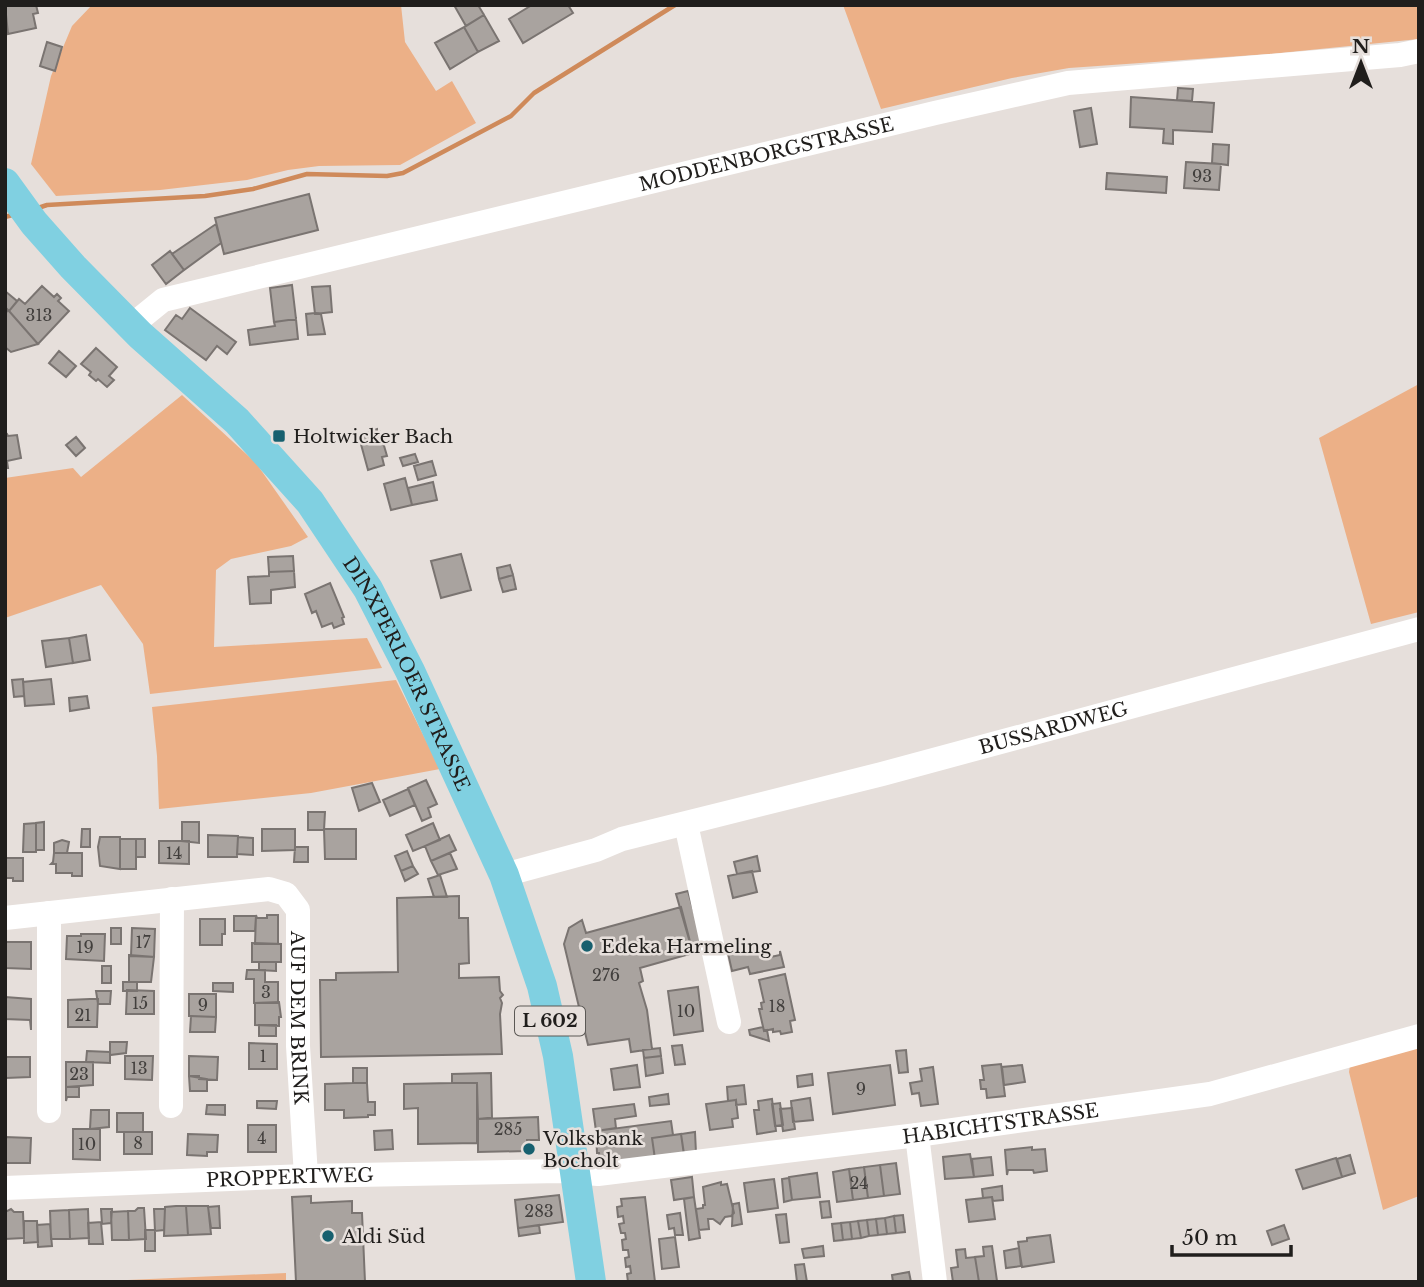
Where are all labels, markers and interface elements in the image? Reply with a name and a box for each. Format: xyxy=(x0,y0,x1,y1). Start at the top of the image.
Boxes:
north arrow xyxy=(1326,28,1396,98)
text: N xyxy=(1352,35,1370,58)
street label: MODDENBORGSTRASSE xyxy=(637,112,896,196)
house number: 93 xyxy=(1192,166,1212,186)
house number: 313 xyxy=(26,305,52,325)
place label: Holtwicker Bach xyxy=(293,425,453,448)
marker: Holtwicker Bach xyxy=(271,428,287,444)
street label: DINXPERLOER STRASSE xyxy=(338,552,475,794)
street label: BUSSARDWEG xyxy=(976,697,1131,759)
house number: 14 xyxy=(166,843,182,863)
street label: AUF DEM BRINK xyxy=(287,930,313,1106)
house number: 17 xyxy=(135,932,152,952)
place label: Edeka Harmeling xyxy=(601,935,772,958)
house number: 19 xyxy=(76,937,94,957)
marker: Edeka Harmeling xyxy=(579,938,595,954)
house number: 276 xyxy=(592,965,620,985)
house number: 3 xyxy=(261,982,271,1002)
house number: 15 xyxy=(132,993,148,1013)
house number: 9 xyxy=(198,995,208,1015)
house number: 18 xyxy=(769,996,785,1016)
house number: 10 xyxy=(677,1001,695,1021)
house number: 21 xyxy=(75,1005,92,1025)
road number: L 602 xyxy=(515,1006,585,1036)
house number: 1 xyxy=(259,1046,267,1066)
house number: 13 xyxy=(131,1058,148,1078)
house number: 23 xyxy=(69,1064,89,1084)
house number: 9 xyxy=(856,1079,866,1099)
street label: HABICHTSTRASSE xyxy=(901,1098,1100,1148)
house number: 285 xyxy=(494,1119,522,1139)
place label: Volksbank Bocholt xyxy=(542,1127,643,1172)
house number: 4 xyxy=(257,1128,267,1148)
house number: 8 xyxy=(133,1133,143,1153)
house number: 10 xyxy=(78,1134,96,1154)
marker: Volksbank Bocholt xyxy=(521,1141,537,1157)
street label: PROPPERTWEG xyxy=(205,1163,374,1191)
house number: 24 xyxy=(849,1173,869,1193)
house number: 283 xyxy=(524,1201,554,1221)
scale bar xyxy=(1172,1214,1291,1258)
place label: Aldi Süd xyxy=(341,1225,426,1248)
text: 50 m xyxy=(1182,1225,1238,1251)
marker: Aldi Süd xyxy=(320,1228,336,1244)

